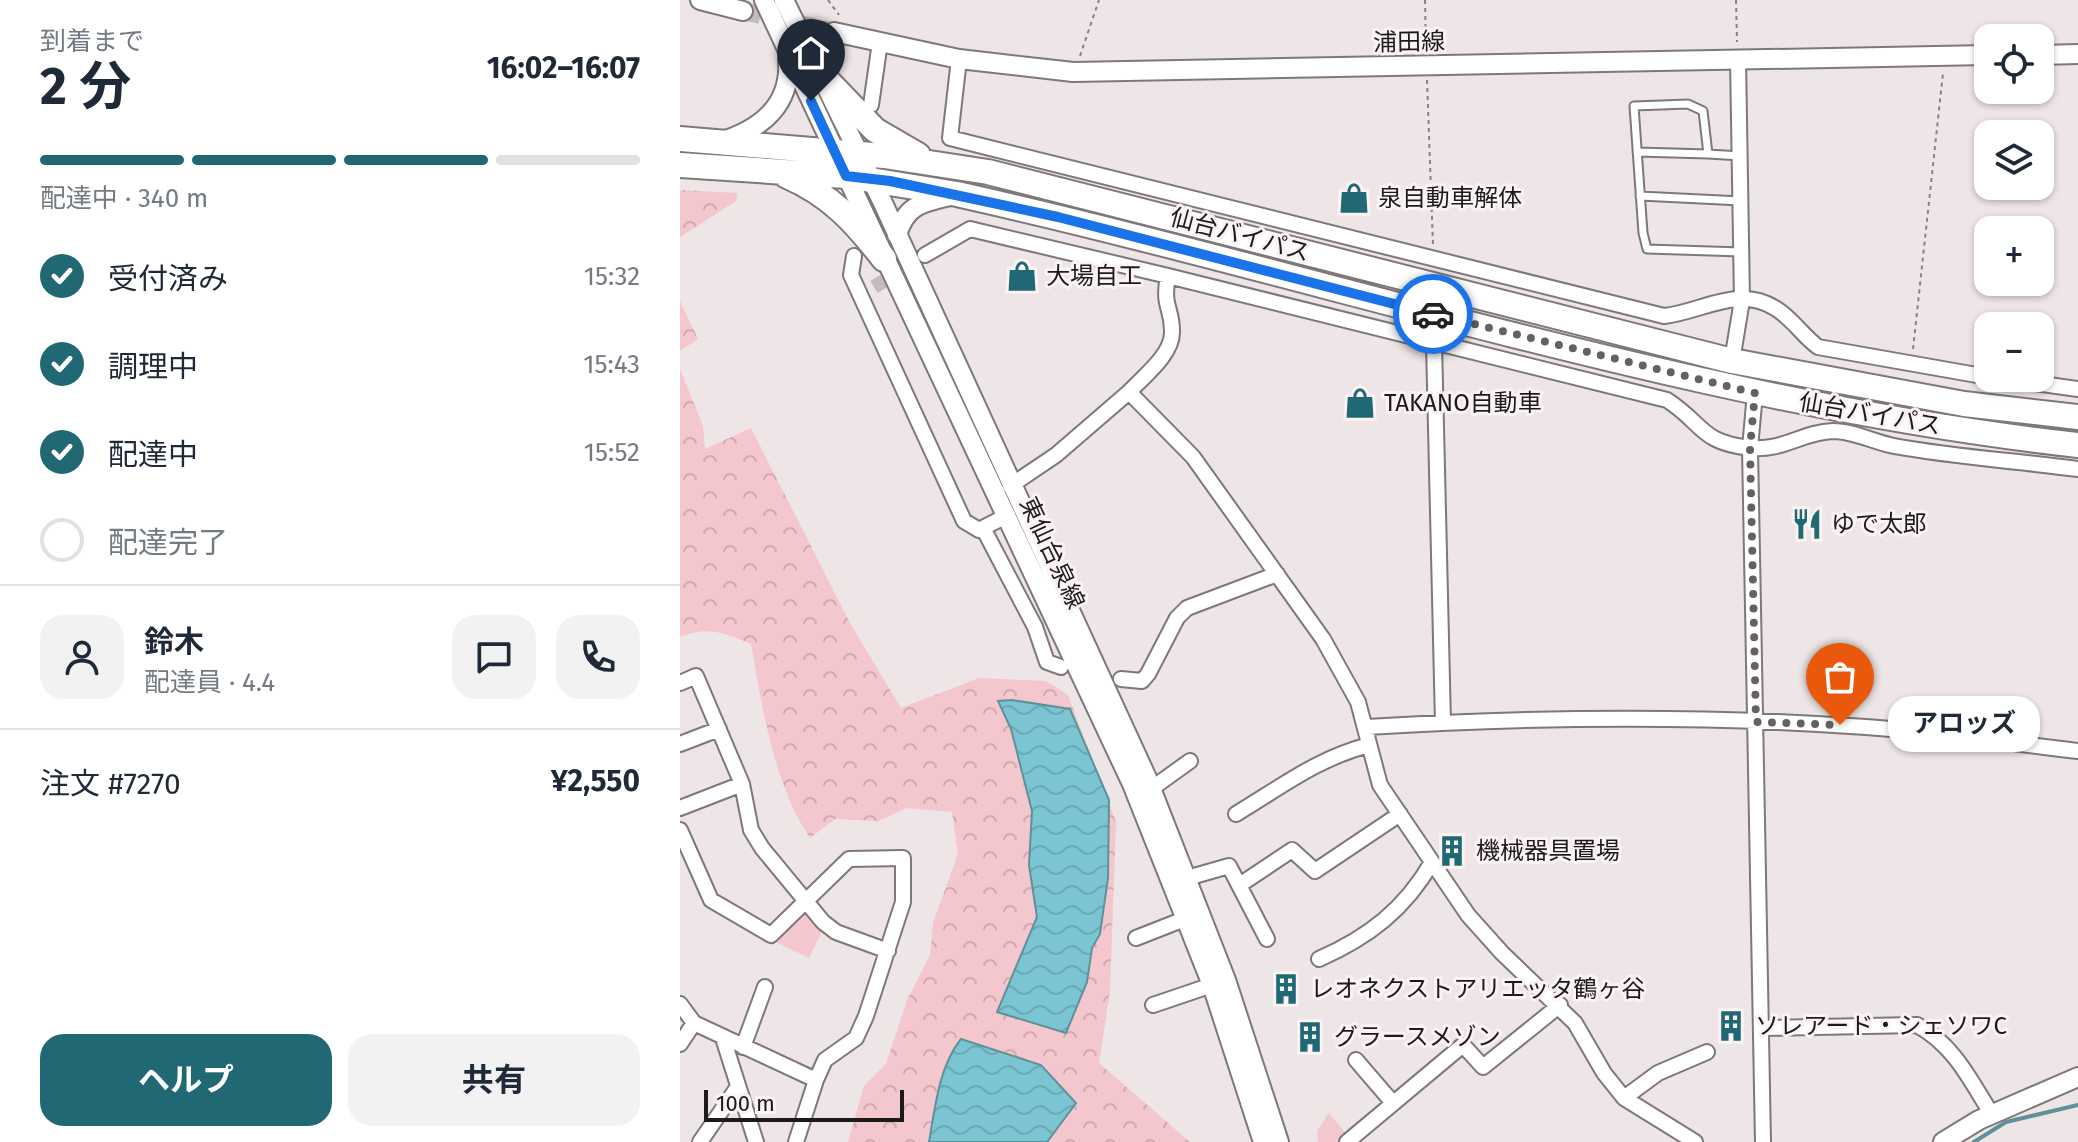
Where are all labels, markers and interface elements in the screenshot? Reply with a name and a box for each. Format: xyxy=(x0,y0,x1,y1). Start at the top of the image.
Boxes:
pin xyxy=(777,19,845,101)
map controls xyxy=(1974,24,2054,392)
button: locate xyxy=(1974,24,2054,104)
text: 到着まで xyxy=(40,26,144,57)
street label: 浦田線 xyxy=(1373,27,1445,57)
icon: home xyxy=(789,31,833,75)
text: 16:02–16:07 xyxy=(487,50,640,86)
text: 2 分 xyxy=(40,55,131,118)
button: layers xyxy=(1974,120,2054,200)
shop icon: 泉自動車解体 xyxy=(1337,181,1371,215)
text: 配達中 · 340 m xyxy=(40,183,208,214)
place label: 泉自動車解体 xyxy=(1378,184,1522,212)
street label: 仙台バイパス xyxy=(1167,203,1313,267)
button: + xyxy=(1974,216,2054,296)
icon: check xyxy=(40,254,84,298)
shop icon: 大場自工 xyxy=(1005,259,1039,293)
text: 受付済み xyxy=(108,261,228,297)
text: 15:32 xyxy=(584,261,640,292)
place label: 大場自工 xyxy=(1046,262,1142,290)
courier xyxy=(1393,274,1473,354)
icon: car xyxy=(1411,292,1455,336)
button: − xyxy=(1974,312,2054,392)
icon: check xyxy=(40,342,84,386)
text: 調理中 xyxy=(108,349,198,385)
text: 15:43 xyxy=(583,349,640,380)
shop icon: TAKANO自動車 xyxy=(1343,386,1377,420)
street label: 仙台バイパス xyxy=(1797,388,1943,440)
place label: TAKANO自動車 xyxy=(1384,389,1542,417)
icon: check xyxy=(40,430,84,474)
text: 配達中 xyxy=(108,437,198,473)
text: 15:52 xyxy=(584,437,640,468)
street label: 東仙台泉線 xyxy=(1014,493,1090,613)
restaurant icon: ゆで太郎 xyxy=(1790,507,1824,541)
place label: ゆで太郎 xyxy=(1831,510,1927,538)
text: 配達完了 xyxy=(108,525,228,561)
button: person xyxy=(40,615,124,699)
button: chat xyxy=(452,615,536,699)
button: phone xyxy=(556,615,640,699)
text: 鈴木 xyxy=(144,624,204,660)
pin xyxy=(1806,643,1874,725)
icon: bag xyxy=(1818,655,1862,699)
text: 配達員 · 4.4 xyxy=(144,667,275,698)
callout: アロッズ xyxy=(1888,697,2040,753)
text: アロッズ xyxy=(1912,708,2016,739)
text: ¥2,550 xyxy=(551,763,640,799)
text: 注文 #7270 xyxy=(40,766,181,802)
building icon: 機械器具置場 xyxy=(1435,834,1469,868)
place label: 機械器具置場 xyxy=(1476,837,1620,865)
building icon: レオネクストアリエッタ鶴ヶ谷 xyxy=(1269,972,1303,1006)
place label: レオネクストアリエッタ鶴ヶ谷 xyxy=(1310,975,1645,1003)
building icon: ソレアード・シェソワC xyxy=(1714,1009,1748,1043)
place label: ソレアード・シェソワC xyxy=(1755,1012,2007,1040)
building icon: グラースメゾン xyxy=(1293,1020,1327,1054)
place label: グラースメゾン xyxy=(1334,1023,1501,1051)
button: ヘルプ xyxy=(40,1034,332,1126)
button: 共有 xyxy=(348,1034,640,1126)
scale bar xyxy=(704,1086,904,1122)
text: 100 m xyxy=(716,1090,775,1117)

